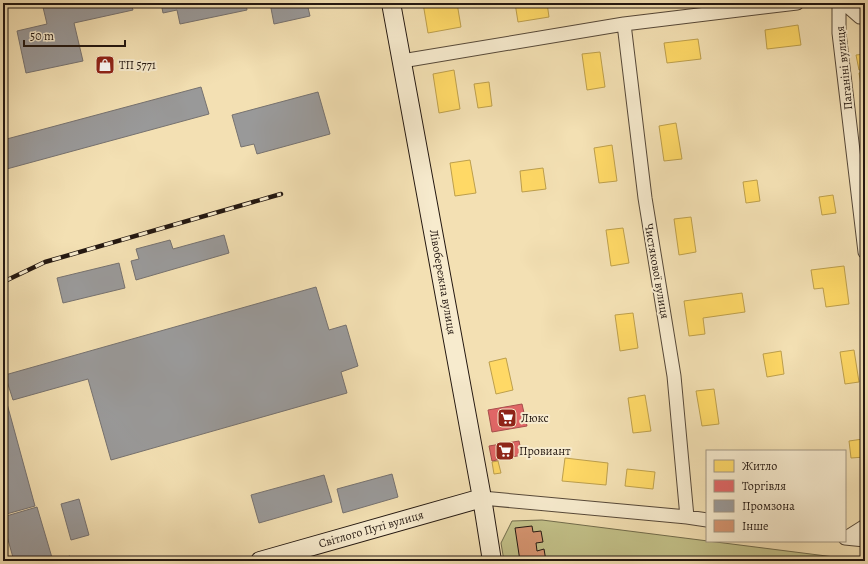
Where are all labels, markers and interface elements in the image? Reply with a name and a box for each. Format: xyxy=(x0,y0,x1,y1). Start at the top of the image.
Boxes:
scale bar xyxy=(24,22,125,48)
street label: Паганіні вулиця xyxy=(832,25,856,111)
text: 50 m xyxy=(30,28,54,44)
shop icon: ТП 5771 xyxy=(94,54,116,76)
place label: ТП 5771 xyxy=(119,57,156,73)
street label: Чистякової вулиця xyxy=(641,222,673,320)
street label: Лівобережна вулиця xyxy=(426,228,460,336)
supermarket icon: Люкс xyxy=(496,407,518,429)
place label: Люкс xyxy=(521,410,549,426)
supermarket icon: Провиант xyxy=(494,440,516,462)
place label: Провиант xyxy=(519,443,571,459)
legend xyxy=(706,450,846,542)
text: Житло xyxy=(742,458,777,474)
text: Торгівля xyxy=(742,478,786,494)
text: Промзона xyxy=(742,498,795,514)
street label: Світлого Путі вулиця xyxy=(317,506,426,552)
text: Інше xyxy=(742,518,768,534)

